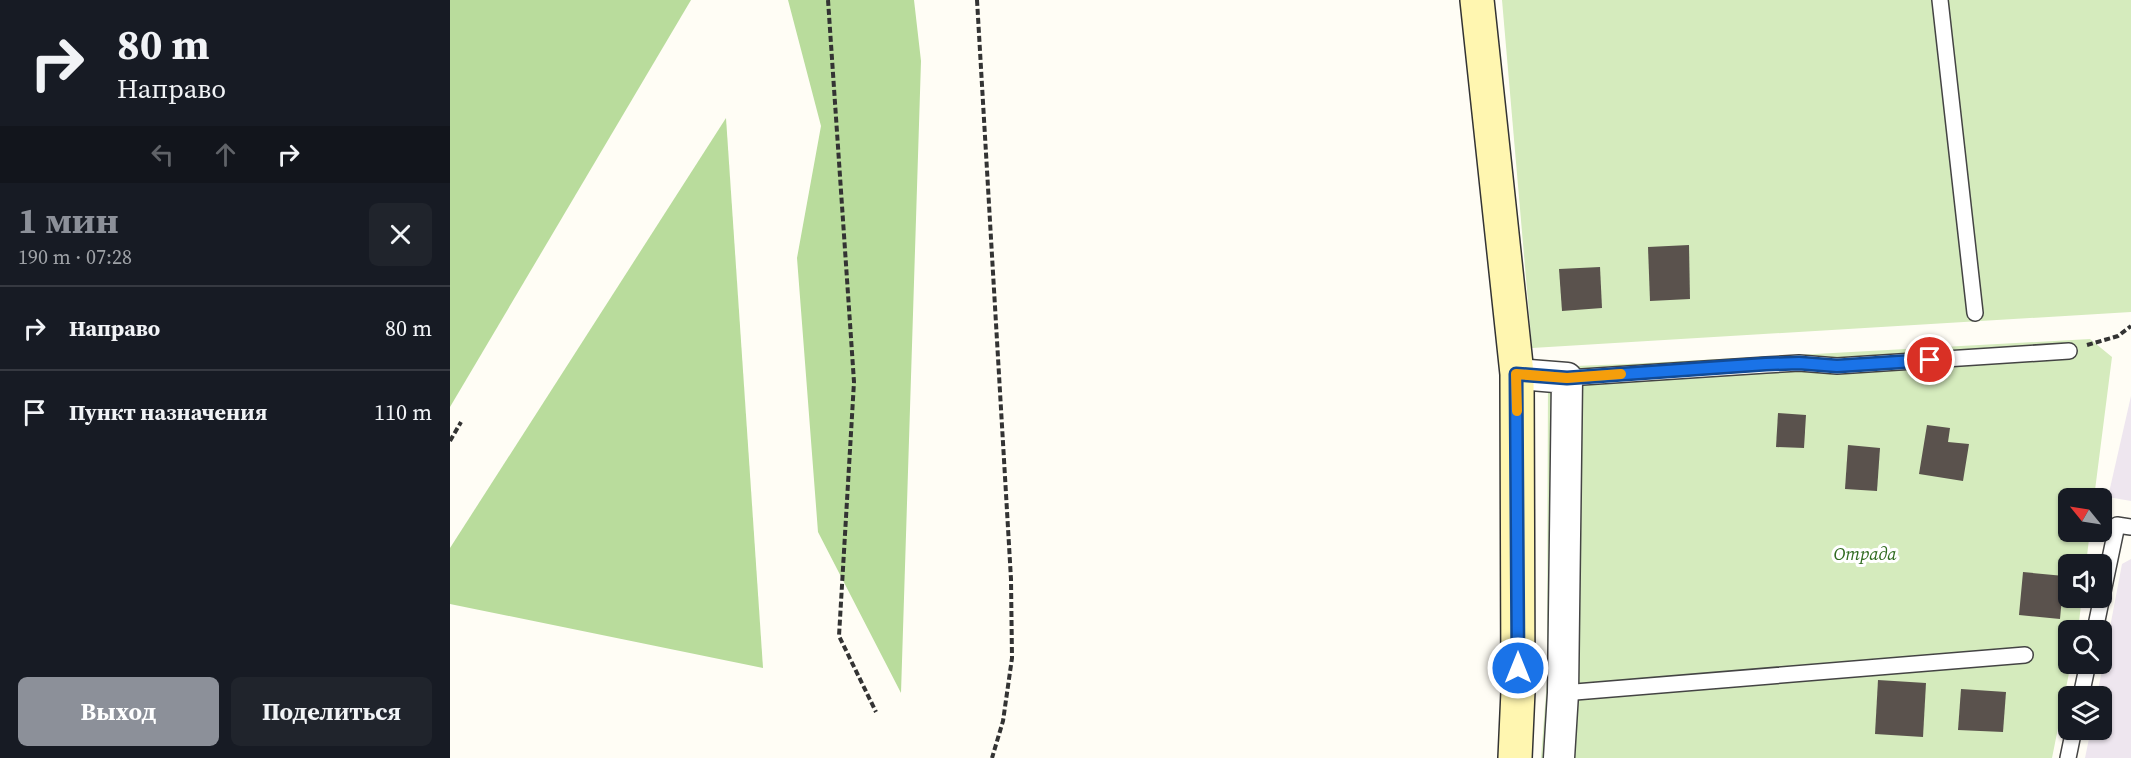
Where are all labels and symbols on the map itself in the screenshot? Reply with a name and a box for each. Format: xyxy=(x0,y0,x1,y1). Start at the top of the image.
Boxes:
pin xyxy=(1904,334,1955,385)
north arrow xyxy=(2058,488,2112,542)
park label: Отрада xyxy=(1833,541,1897,566)
position arrow xyxy=(1486,636,1550,700)

